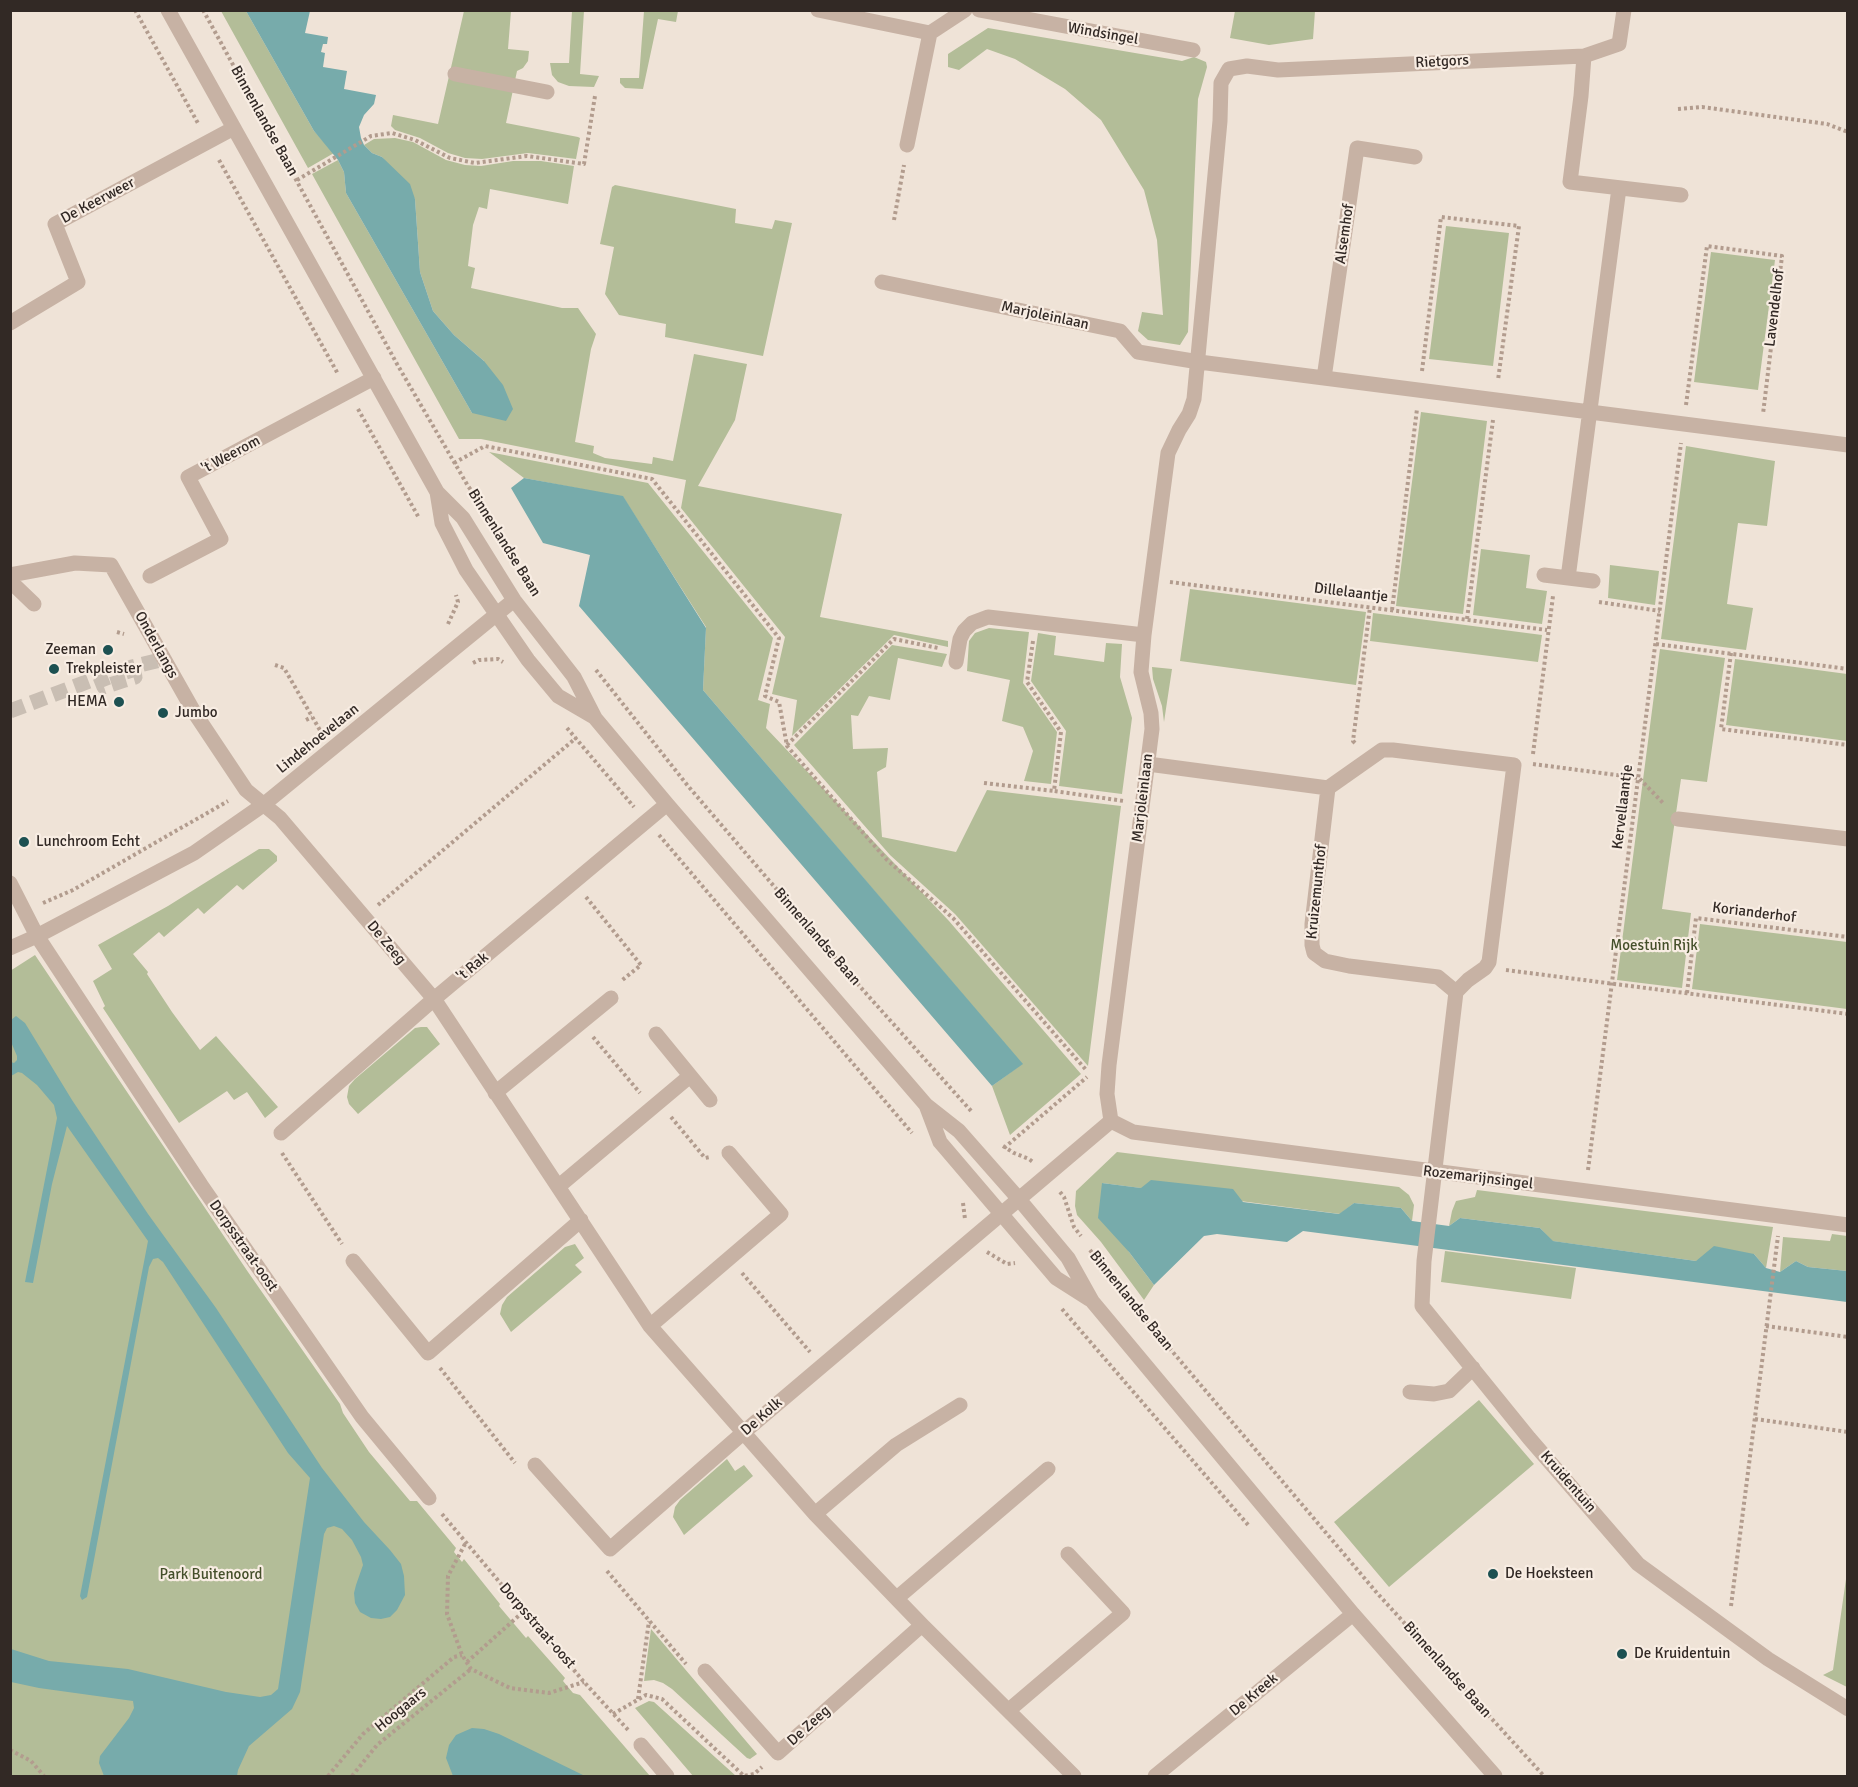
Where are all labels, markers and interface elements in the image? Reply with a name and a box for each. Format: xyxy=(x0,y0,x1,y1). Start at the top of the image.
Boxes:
street label: Windsingel xyxy=(1066,19,1140,49)
street label: Rietgors xyxy=(1415,52,1469,72)
street label: Binnenlandse Baan xyxy=(226,63,302,179)
street label: De Keerweer xyxy=(58,174,138,228)
street label: Alsemhof xyxy=(1332,203,1358,265)
street label: Lavendelhof xyxy=(1761,268,1789,348)
street label: Marjoleinlaan xyxy=(999,298,1091,334)
street label: 't Weerom xyxy=(199,432,263,478)
street label: Binnenlandse Baan xyxy=(464,486,544,600)
street label: Dillelaantje xyxy=(1313,580,1389,606)
street label: Onderlangs xyxy=(130,608,182,682)
place label: Zeeman xyxy=(45,641,96,659)
marker: Zeeman xyxy=(101,643,115,657)
place label: Trekpleister xyxy=(66,660,141,678)
marker: Trekpleister xyxy=(47,662,61,676)
place label: HEMA xyxy=(67,693,107,711)
marker: HEMA xyxy=(112,695,126,709)
street label: Lindehoevelaan xyxy=(273,700,363,778)
place label: Jumbo xyxy=(175,704,218,722)
marker: Jumbo xyxy=(156,706,170,720)
street label: Marjoleinlaan xyxy=(1129,753,1157,843)
street label: Kervellaantje xyxy=(1609,764,1637,850)
place label: Lunchroom Echt xyxy=(36,833,140,851)
marker: Lunchroom Echt xyxy=(17,835,31,849)
street label: Kruizemunthof xyxy=(1303,844,1331,940)
street label: Binnenlandse Baan xyxy=(770,885,864,989)
street label: Korianderhof xyxy=(1711,899,1797,927)
street label: De Zeeg xyxy=(363,917,409,969)
park label: Moestuin Rijk xyxy=(1610,937,1698,955)
street label: 't Rak xyxy=(454,949,492,985)
street label: Rozemarijnsingel xyxy=(1422,1162,1534,1194)
street label: Dorpsstraat-oost xyxy=(205,1197,281,1295)
street label: Binnenlandse Baan xyxy=(1085,1247,1177,1355)
street label: De Kolk xyxy=(738,1394,786,1440)
street label: Kruidentuin xyxy=(1536,1447,1600,1517)
place label: De Hoeksteen xyxy=(1505,1565,1593,1583)
park label: Park Buitenoord xyxy=(159,1566,263,1584)
marker: De Hoeksteen xyxy=(1486,1567,1500,1581)
street label: Dorpsstraat-oost xyxy=(495,1579,579,1673)
street label: Binnenlandse Baan xyxy=(1399,1618,1495,1722)
place label: De Kruidentuin xyxy=(1634,1645,1730,1663)
marker: De Kruidentuin xyxy=(1615,1647,1629,1661)
street label: De Kreek xyxy=(1226,1670,1282,1720)
street label: Hoogaars xyxy=(372,1684,430,1736)
street label: De Zeeg xyxy=(784,1702,834,1750)

